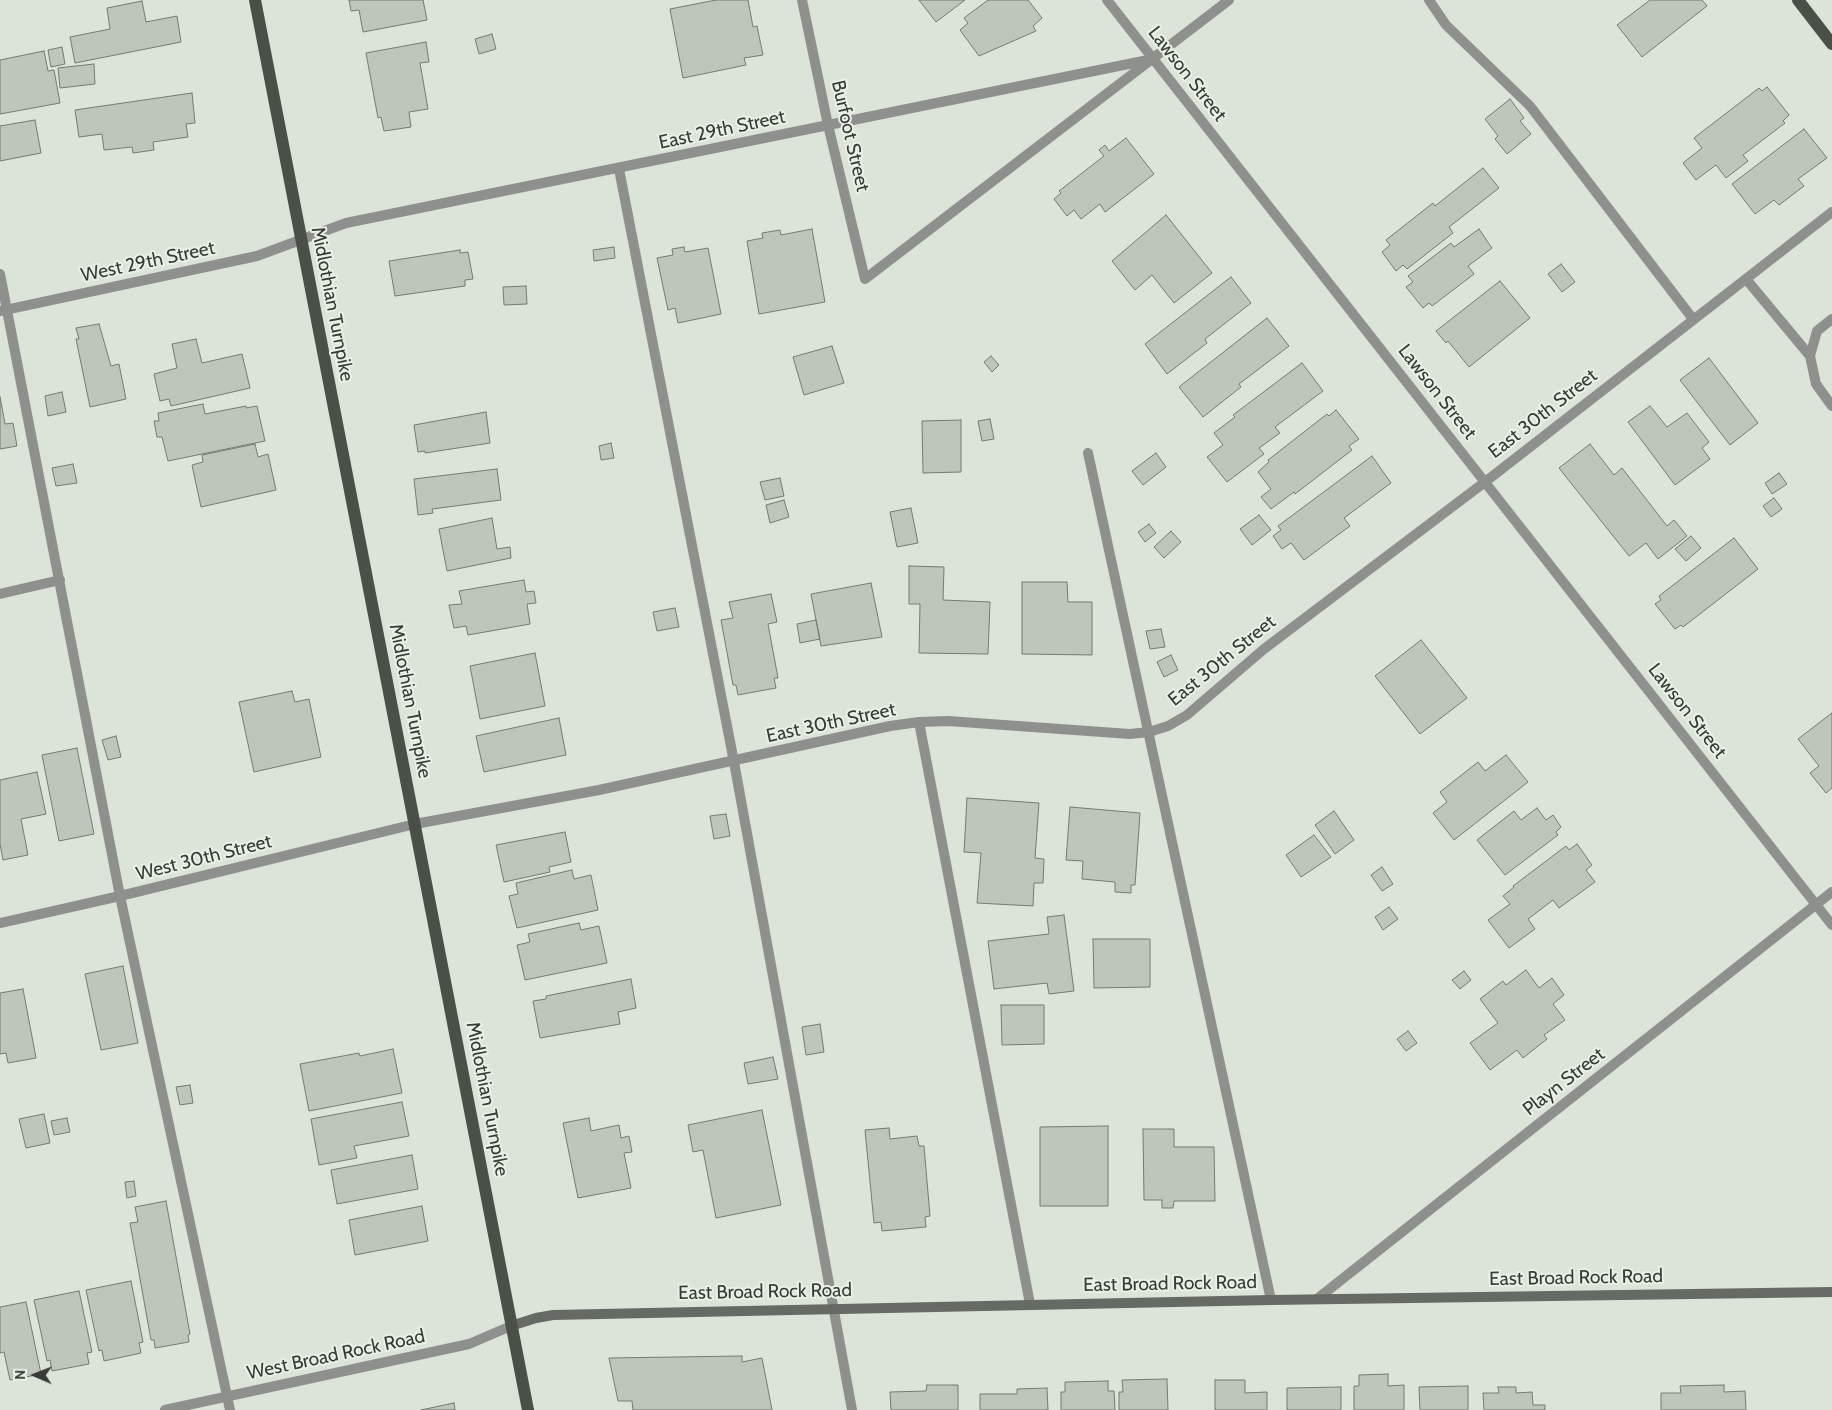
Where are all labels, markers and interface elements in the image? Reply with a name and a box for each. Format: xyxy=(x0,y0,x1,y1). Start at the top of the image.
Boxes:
street label: Lawson Street xyxy=(1143,22,1231,126)
street label: Burfoot Street xyxy=(826,78,874,194)
street label: East 29th Street xyxy=(657,105,787,155)
street label: Midlothian Turnpike xyxy=(306,225,358,383)
street label: West 29th Street xyxy=(79,237,217,287)
street label: Lawson Street xyxy=(1393,340,1481,444)
street label: East 30th Street xyxy=(1484,365,1602,463)
street label: East 30th Street xyxy=(1164,611,1280,711)
street label: Midlothian Turnpike xyxy=(384,622,436,780)
street label: Lawson Street xyxy=(1643,659,1731,763)
street label: East 30th Street xyxy=(764,698,898,748)
street label: West 30th Street xyxy=(134,830,274,886)
street label: Midlothian Turnpike xyxy=(461,1020,513,1178)
street label: Playn Street xyxy=(1519,1043,1609,1121)
street label: East Broad Rock Road xyxy=(1489,1265,1663,1291)
street label: East Broad Rock Road xyxy=(1083,1271,1257,1297)
street label: East Broad Rock Road xyxy=(678,1279,852,1305)
street label: West Broad Rock Road xyxy=(245,1325,427,1385)
north arrow xyxy=(10,1350,60,1400)
text: N xyxy=(11,1370,29,1380)

